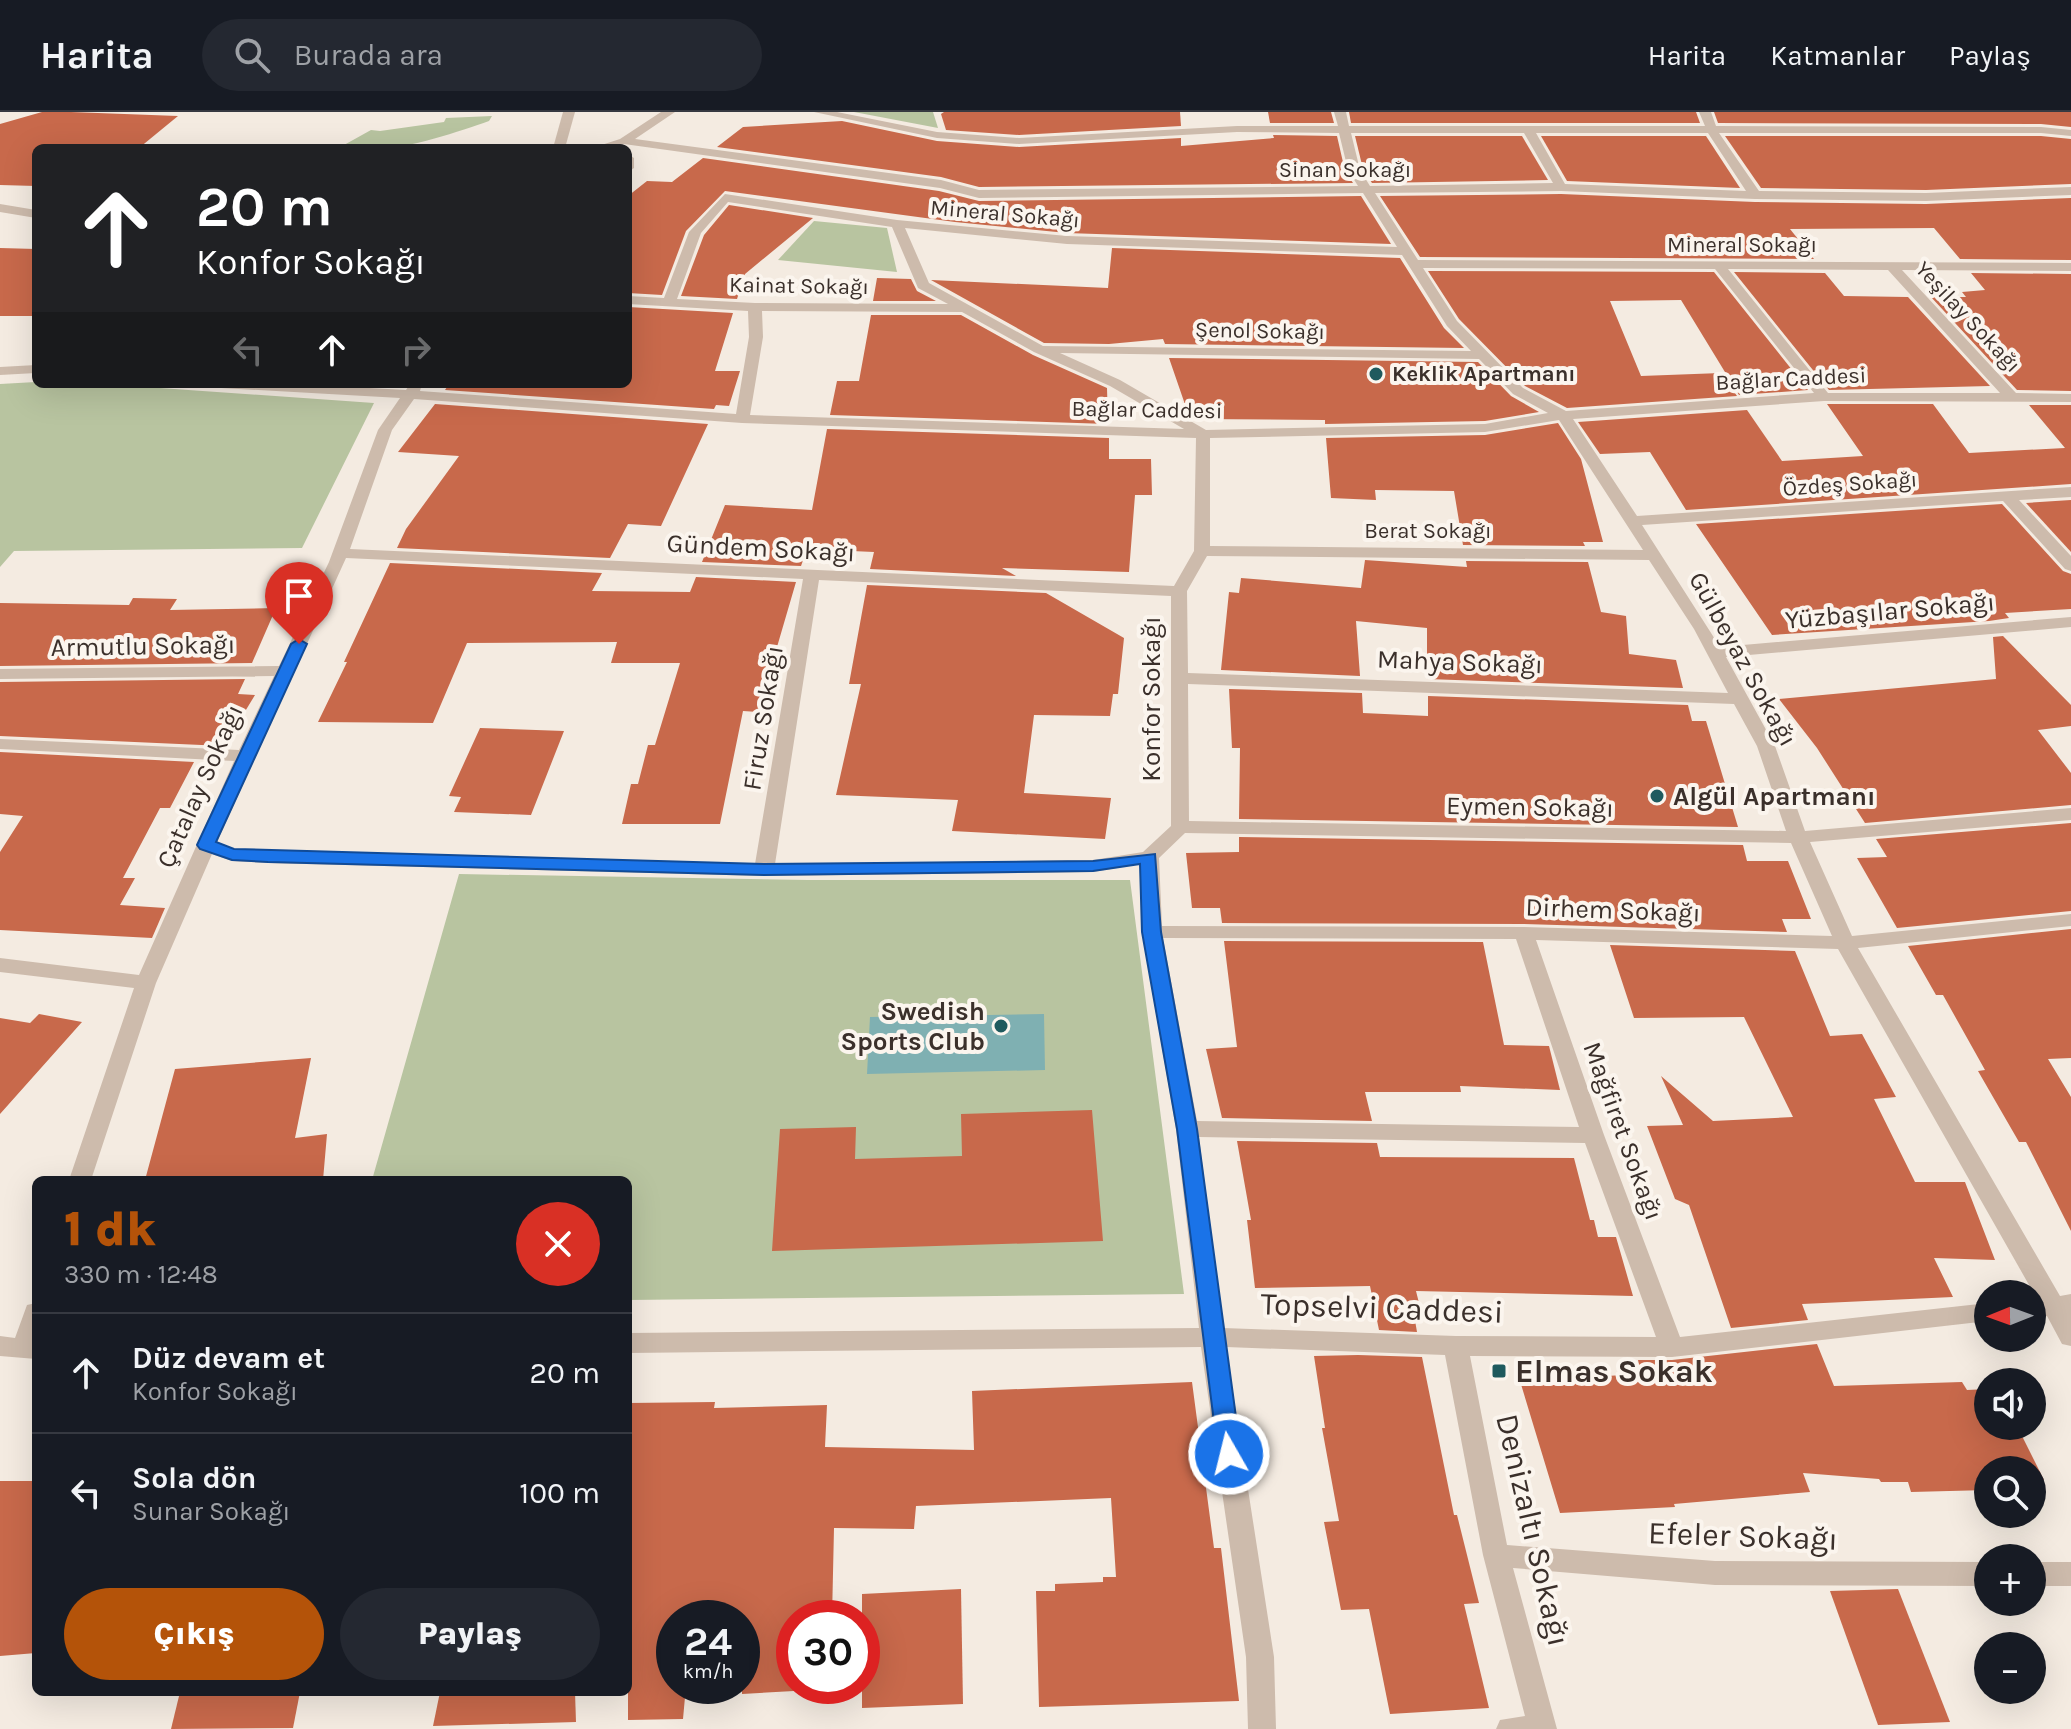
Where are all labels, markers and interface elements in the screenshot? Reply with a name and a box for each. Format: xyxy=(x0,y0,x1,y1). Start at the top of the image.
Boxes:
search box xyxy=(202,19,762,91)
text: Harita xyxy=(40,33,154,78)
icon: search xyxy=(230,33,274,77)
text: Burada ara xyxy=(294,37,443,73)
text: Harita xyxy=(1648,39,1726,72)
text: Katmanlar xyxy=(1770,39,1905,72)
text: Paylaş xyxy=(1949,39,2031,72)
street label: Sinan Sokağı xyxy=(1279,157,1411,183)
text: 20 m xyxy=(196,174,333,239)
icon: ahead xyxy=(64,176,168,280)
street label: Mineral Sokağı xyxy=(929,195,1081,233)
street label: Mineral Sokağı xyxy=(1667,232,1817,258)
text: Konfor Sokağı xyxy=(196,241,425,283)
street label: Yeşilay Sokağı xyxy=(1910,256,2026,378)
street label: Kainat Sokağı xyxy=(729,272,869,300)
street label: Şenol Sokağı xyxy=(1195,317,1325,345)
icon: left xyxy=(226,328,270,372)
icon: ahead xyxy=(310,328,354,372)
icon: right xyxy=(394,328,438,372)
place label: Keklik Apartmanı xyxy=(1392,361,1576,387)
street label: Bağlar Caddesi xyxy=(1715,362,1867,396)
marker: Keklik Apartmanı xyxy=(1367,365,1385,383)
street label: Bağlar Caddesi xyxy=(1071,396,1223,424)
street label: Özdeş Sokağı xyxy=(1782,466,1918,502)
street label: Berat Sokağı xyxy=(1364,518,1492,544)
street label: Gündem Sokağı xyxy=(666,528,856,568)
pin xyxy=(265,562,333,644)
street label: Gülbeyaz Sokağı xyxy=(1682,566,1804,752)
icon: arrive xyxy=(277,574,321,618)
street label: Yüzbaşılar Sokağı xyxy=(1784,586,1996,636)
street label: Konfor Sokağı xyxy=(1136,616,1167,782)
street label: Armutlu Sokağı xyxy=(50,629,236,663)
street label: Firuz Sokağı xyxy=(736,643,790,793)
street label: Mahya Sokağı xyxy=(1377,644,1543,680)
street label: Çatalay Sokağı xyxy=(150,700,250,872)
place label: Algül Apartmanı xyxy=(1673,781,1876,812)
marker: Algül Apartmanı xyxy=(1648,787,1666,805)
street label: Eymen Sokağı xyxy=(1446,790,1614,824)
street label: Dirhem Sokağı xyxy=(1525,891,1701,929)
place label: Swedish Sports Club xyxy=(840,996,985,1057)
marker: Swedish Sports Club xyxy=(992,1017,1010,1035)
street label: Mağfiret Sokağı xyxy=(1576,1038,1670,1224)
text: 1 dk xyxy=(64,1201,156,1257)
button: close xyxy=(516,1202,600,1286)
text: 330 m · 12:48 xyxy=(64,1259,218,1290)
north arrow xyxy=(1974,1280,2046,1352)
map controls xyxy=(1974,1280,2046,1704)
street label: Topselvi Caddesi xyxy=(1260,1285,1504,1331)
text: Düz devam et xyxy=(132,1340,325,1376)
icon: ahead xyxy=(64,1351,108,1395)
place label: Elmas Sokak xyxy=(1515,1353,1713,1390)
text: 20 m xyxy=(530,1355,600,1391)
marker: Elmas Sokak xyxy=(1490,1362,1508,1380)
button: sound xyxy=(1974,1368,2046,1440)
text: Konfor Sokağı xyxy=(132,1376,298,1407)
street label: Denizaltı Sokağı xyxy=(1488,1410,1578,1650)
position arrow xyxy=(1187,1412,1271,1496)
button: search xyxy=(1974,1456,2046,1528)
text: Sola dön xyxy=(132,1460,256,1496)
icon: left xyxy=(64,1471,108,1515)
text: 100 m xyxy=(519,1475,600,1511)
text: Sunar Sokağı xyxy=(132,1496,290,1527)
street label: Efeler Sokağı xyxy=(1647,1514,1839,1558)
button: + xyxy=(1974,1544,2046,1616)
button: Çıkış xyxy=(64,1588,324,1680)
button: Paylaş xyxy=(340,1588,600,1680)
speed limit sign: 30 xyxy=(776,1600,880,1704)
text: 24 xyxy=(684,1618,732,1665)
button: − xyxy=(1974,1632,2046,1704)
text: km/h xyxy=(683,1660,733,1683)

